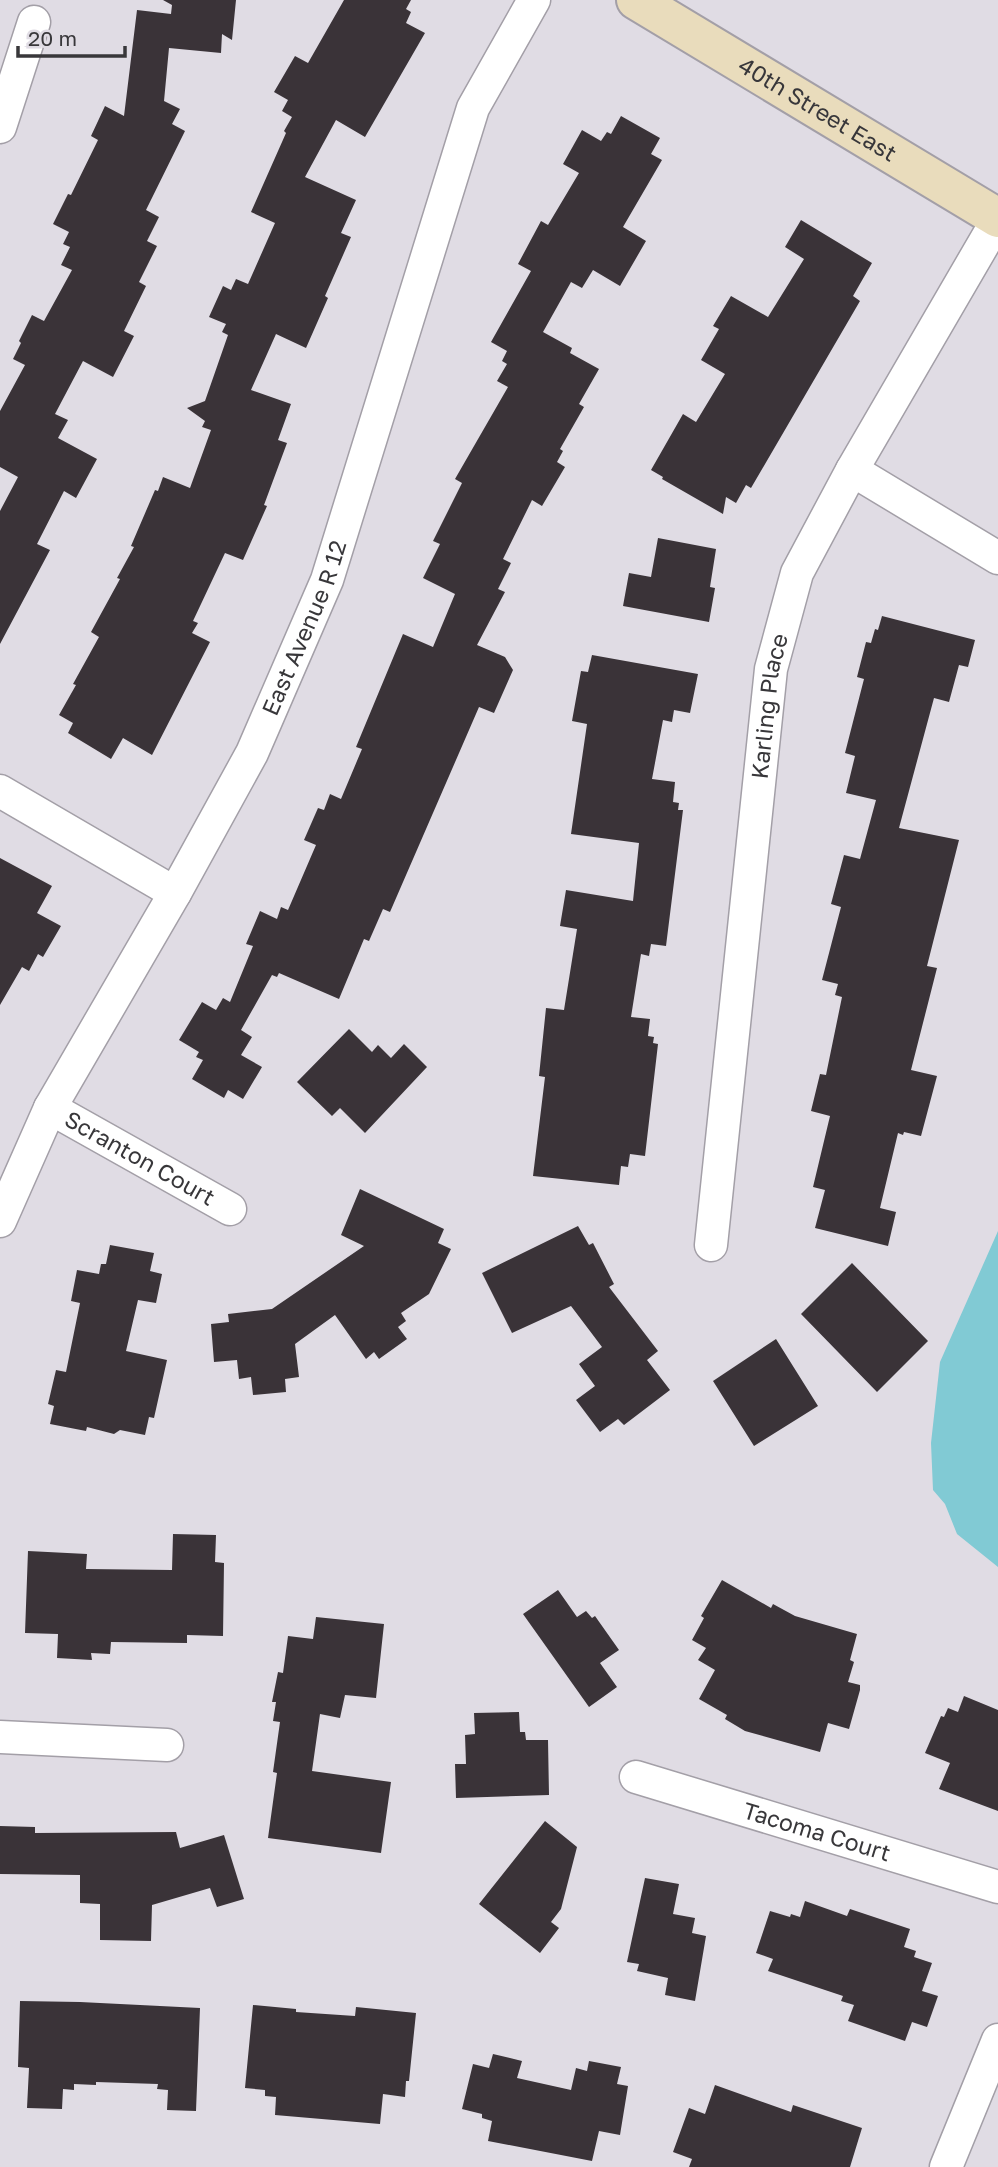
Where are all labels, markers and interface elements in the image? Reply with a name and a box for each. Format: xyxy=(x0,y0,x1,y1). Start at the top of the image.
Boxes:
scale bar xyxy=(18,14,124,58)
text: 20 m xyxy=(28,25,77,51)
street label: 40th Street East xyxy=(734,50,902,167)
street label: East Avenue R 12 xyxy=(255,537,351,719)
street label: Karling Place xyxy=(745,630,793,780)
street label: Scranton Court xyxy=(60,1104,220,1211)
street label: Tacoma Court xyxy=(740,1795,894,1867)

